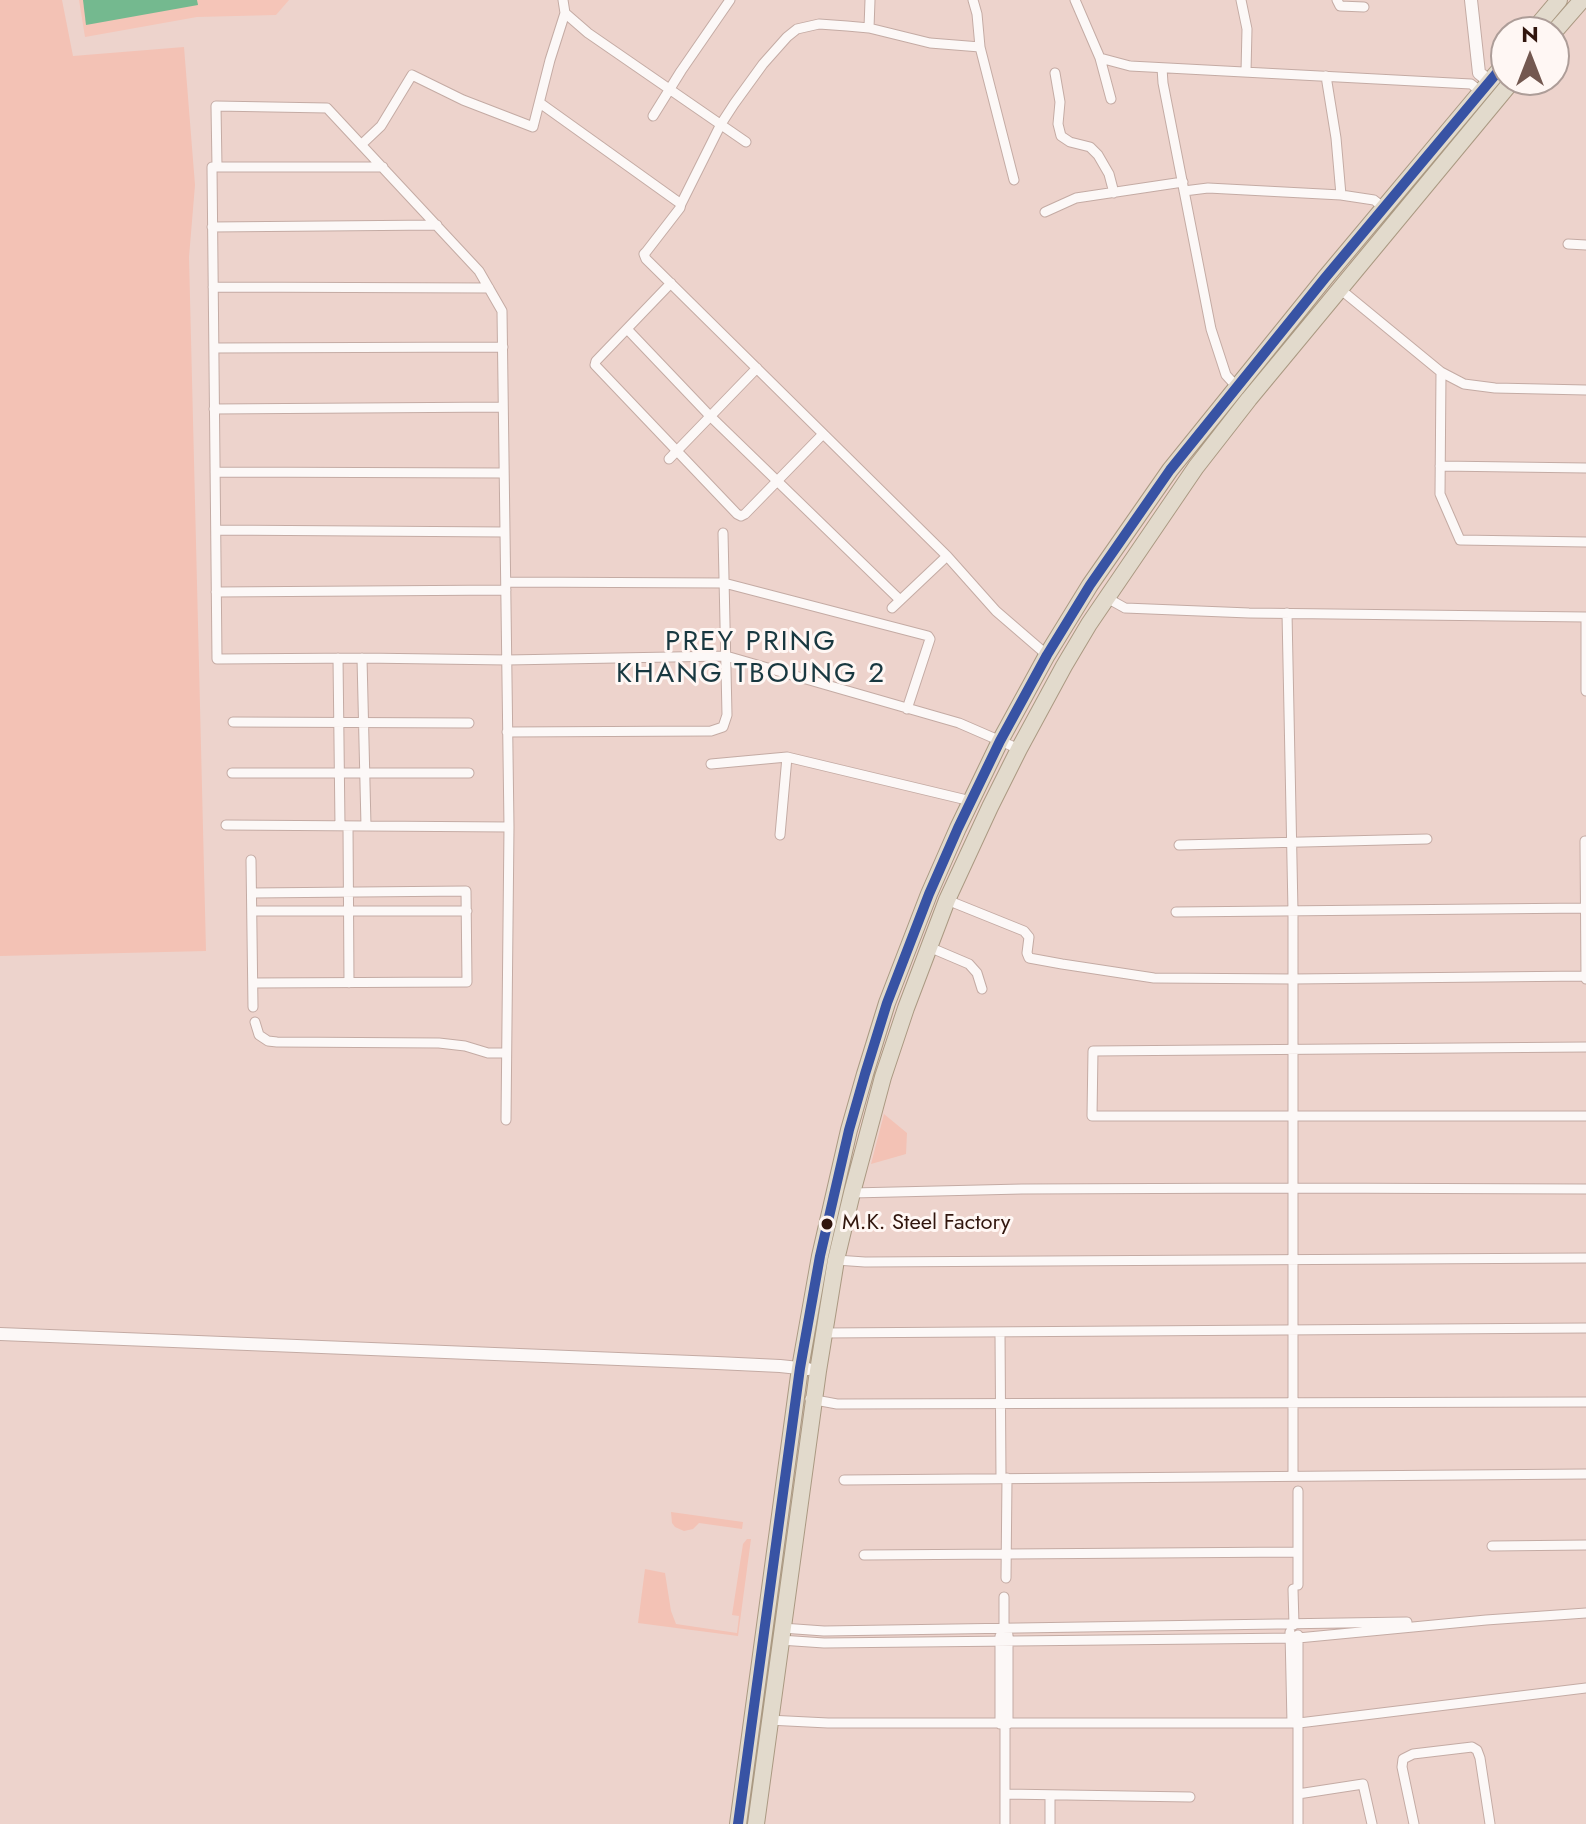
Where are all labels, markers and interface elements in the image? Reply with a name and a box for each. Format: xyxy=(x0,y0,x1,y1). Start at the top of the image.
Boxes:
north arrow xyxy=(1490,16,1570,96)
text: N xyxy=(1521,18,1539,50)
district label: PREY PRING KHANG TBOUNG 2 xyxy=(616,626,886,692)
place label: M.K. Steel Factory xyxy=(842,1211,1010,1237)
marker: M.K. Steel Factory xyxy=(819,1216,835,1232)

